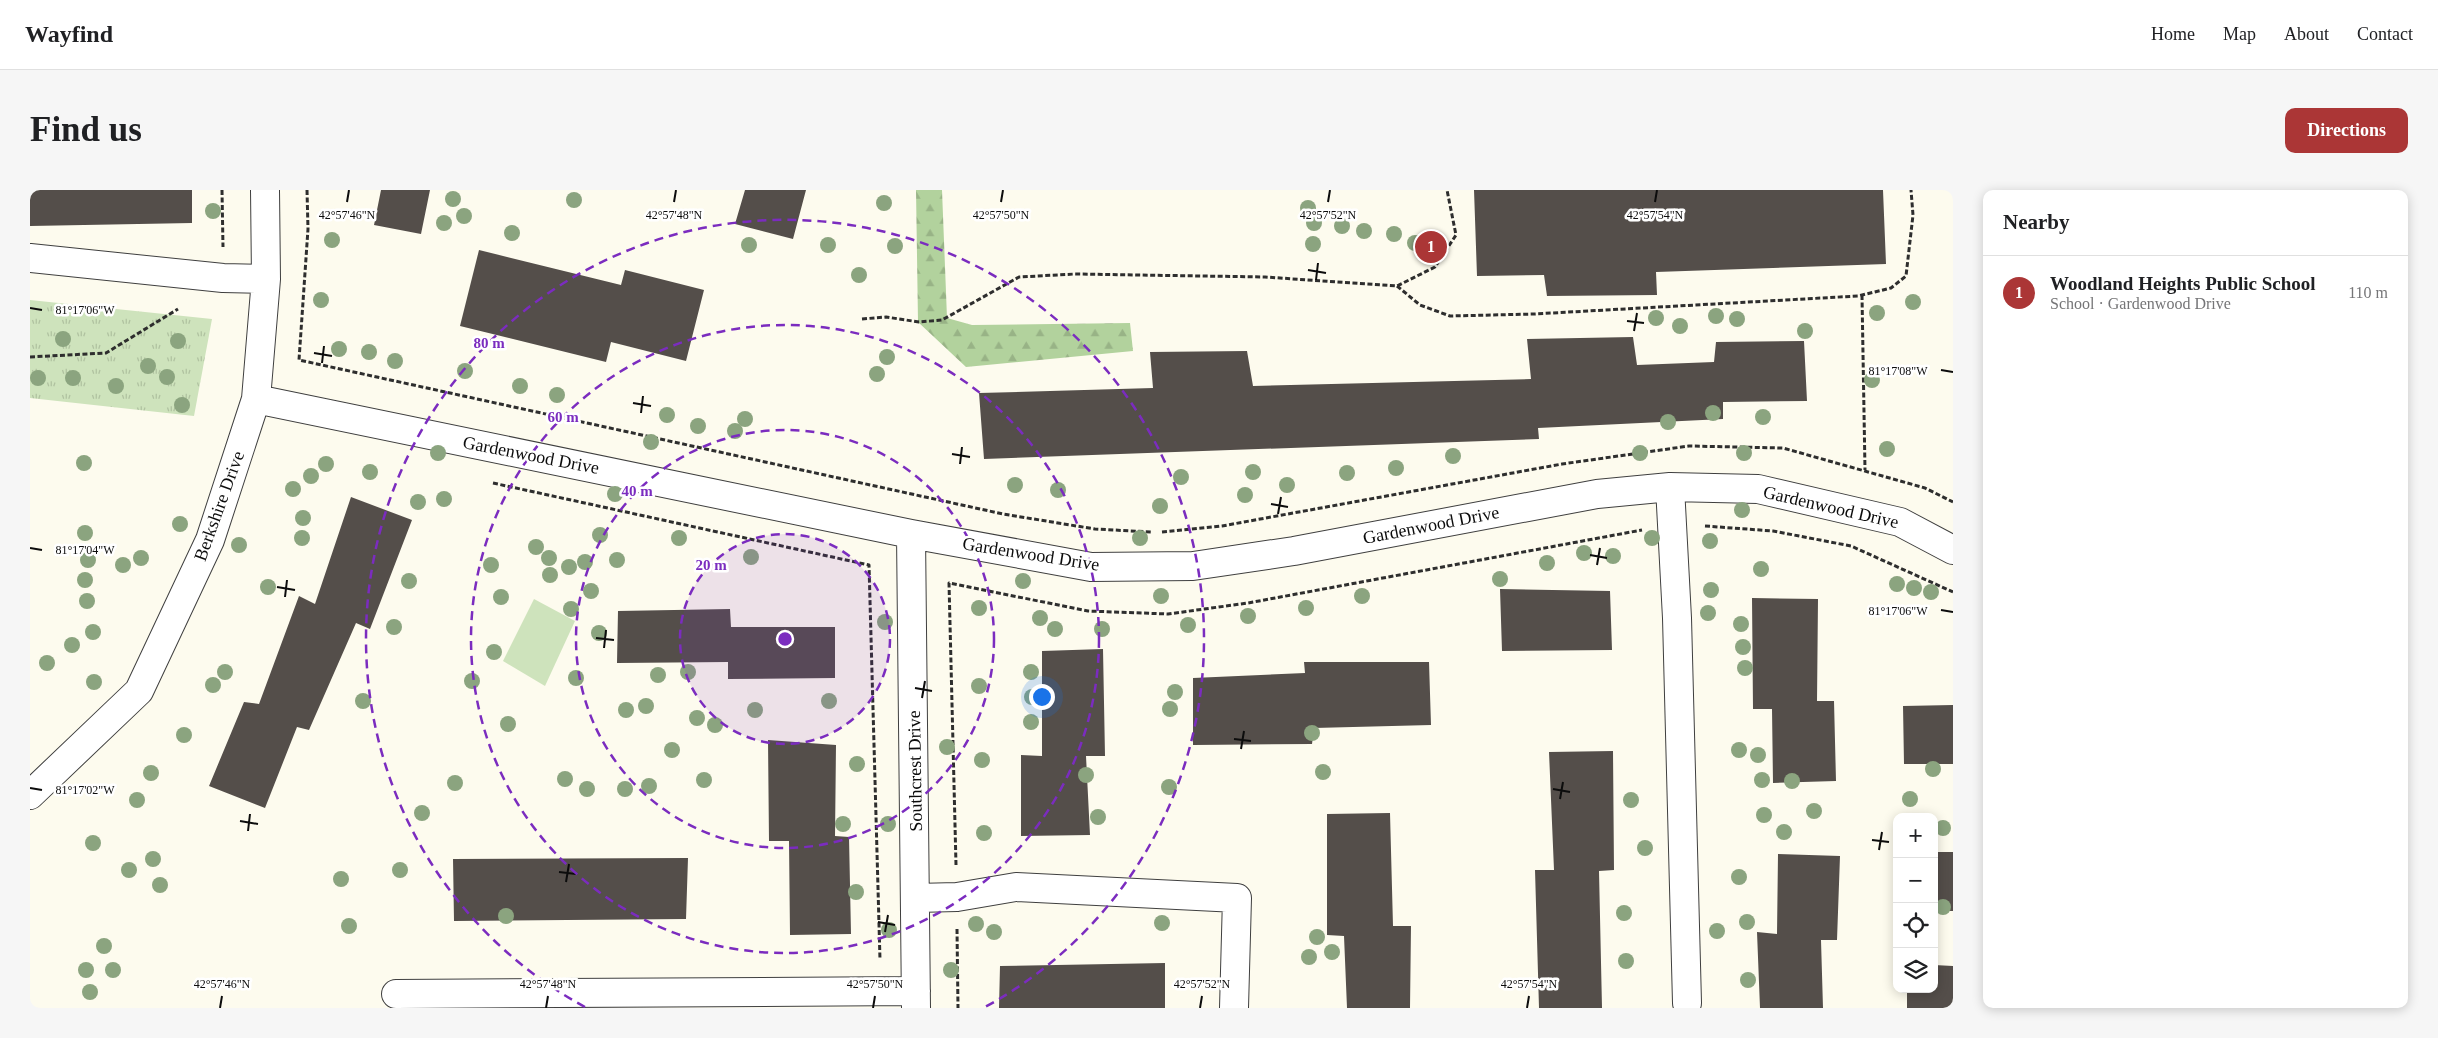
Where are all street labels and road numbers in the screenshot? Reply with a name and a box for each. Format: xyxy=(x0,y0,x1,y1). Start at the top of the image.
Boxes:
street label: Gardenwood Drive xyxy=(461,432,601,478)
street label: Berkshire Drive xyxy=(190,448,248,564)
street label: Gardenwood Drive xyxy=(1761,482,1901,532)
street label: Gardenwood Drive xyxy=(1361,502,1501,548)
street label: Gardenwood Drive xyxy=(961,533,1101,575)
street label: Southcrest Drive xyxy=(904,710,926,832)

